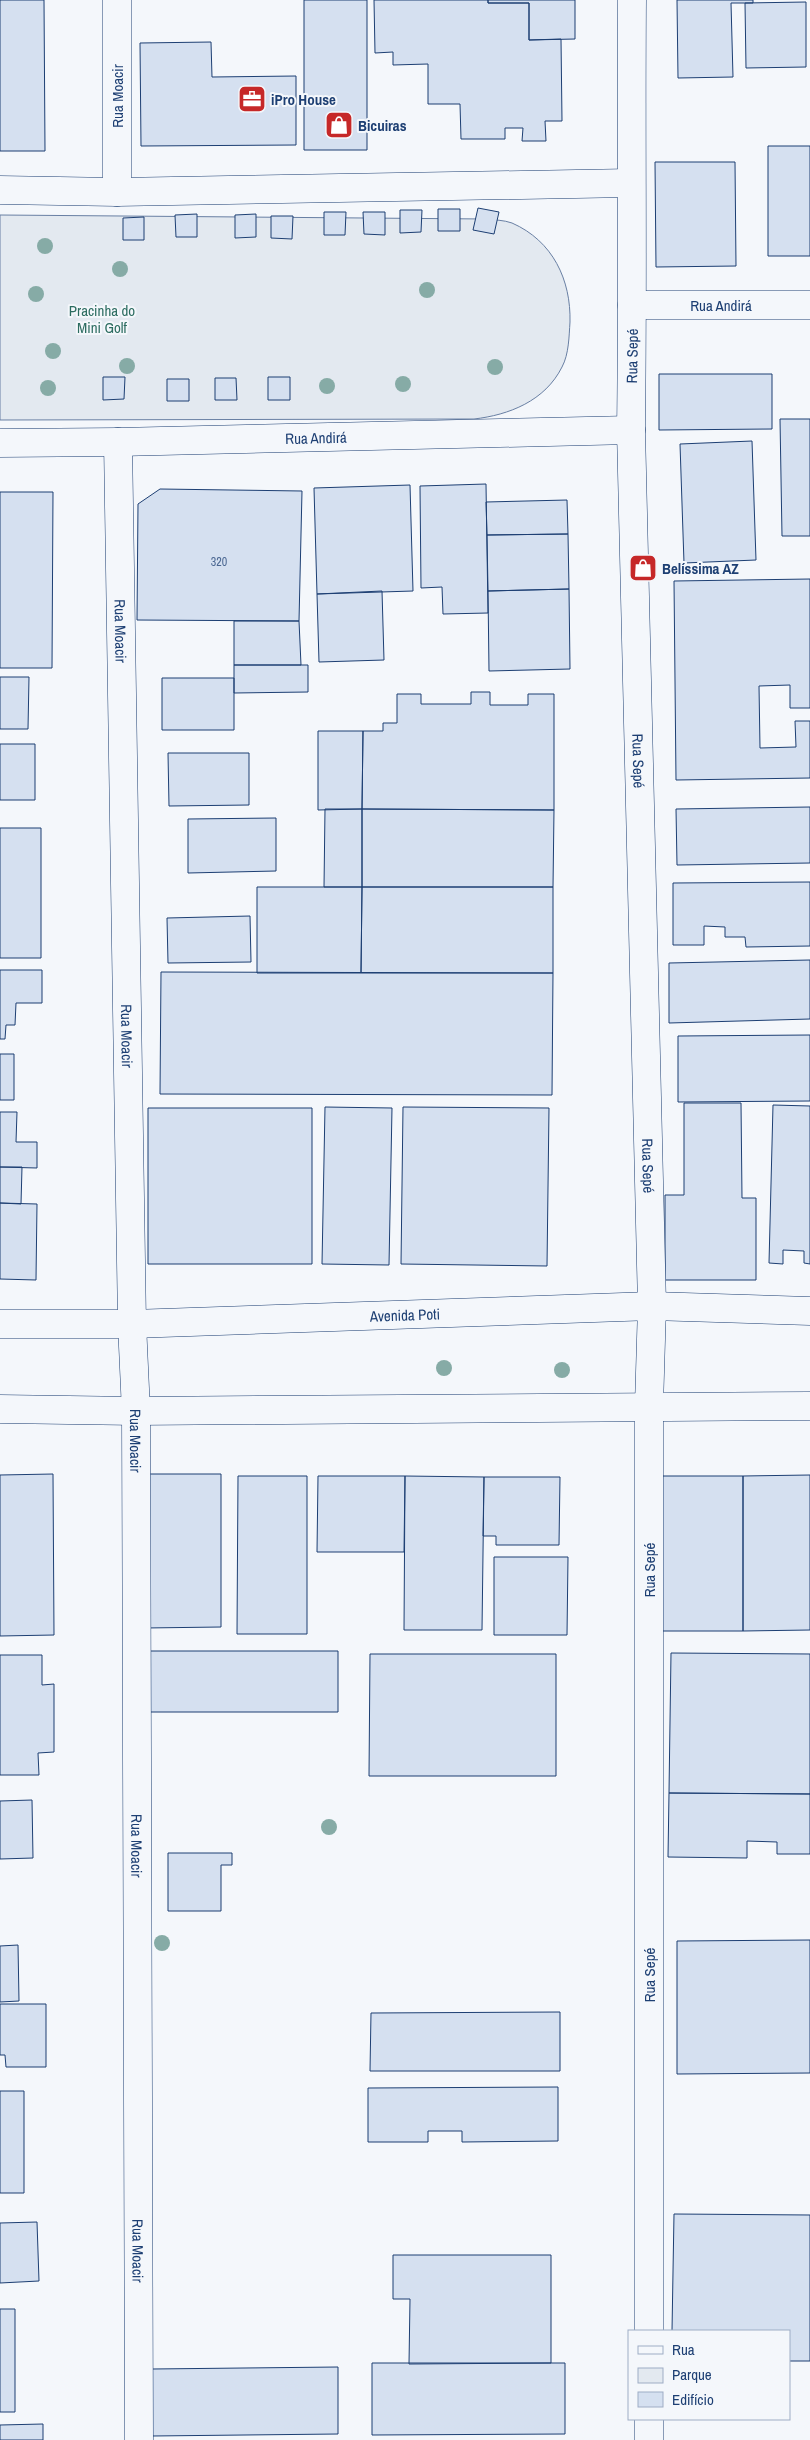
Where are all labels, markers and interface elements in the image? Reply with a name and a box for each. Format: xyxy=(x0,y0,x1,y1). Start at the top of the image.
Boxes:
street label: Rua Moacir xyxy=(107,64,128,128)
office icon: iPro House xyxy=(237,84,267,114)
place label: iPro House xyxy=(271,89,336,110)
shop icon: Bicuiras xyxy=(324,110,354,140)
place label: Bicuiras xyxy=(358,115,407,136)
street label: Rua Andirá xyxy=(690,295,752,316)
park label: Pracinha do Mini Golf xyxy=(69,300,135,338)
street label: Rua Sepé xyxy=(621,328,643,384)
street label: Rua Andirá xyxy=(285,426,347,449)
shop icon: Belíssima AZ xyxy=(628,553,658,583)
house number: 320 xyxy=(211,554,227,570)
place label: Belíssima AZ xyxy=(662,558,739,579)
street label: Rua Moacir xyxy=(110,599,132,663)
street label: Rua Sepé xyxy=(628,733,650,789)
street label: Rua Moacir xyxy=(116,1004,138,1068)
street label: Rua Sepé xyxy=(637,1138,660,1194)
street label: Avenida Poti xyxy=(368,1303,440,1326)
street label: Rua Moacir xyxy=(125,1409,147,1473)
street label: Rua Sepé xyxy=(639,1542,660,1597)
street label: Rua Moacir xyxy=(127,1814,148,1878)
street label: Rua Sepé xyxy=(639,1947,660,2002)
street label: Rua Moacir xyxy=(128,2219,149,2283)
legend xyxy=(628,2330,790,2420)
text: Rua xyxy=(672,2339,695,2360)
text: Parque xyxy=(672,2364,712,2385)
text: Edifício xyxy=(672,2389,714,2410)

